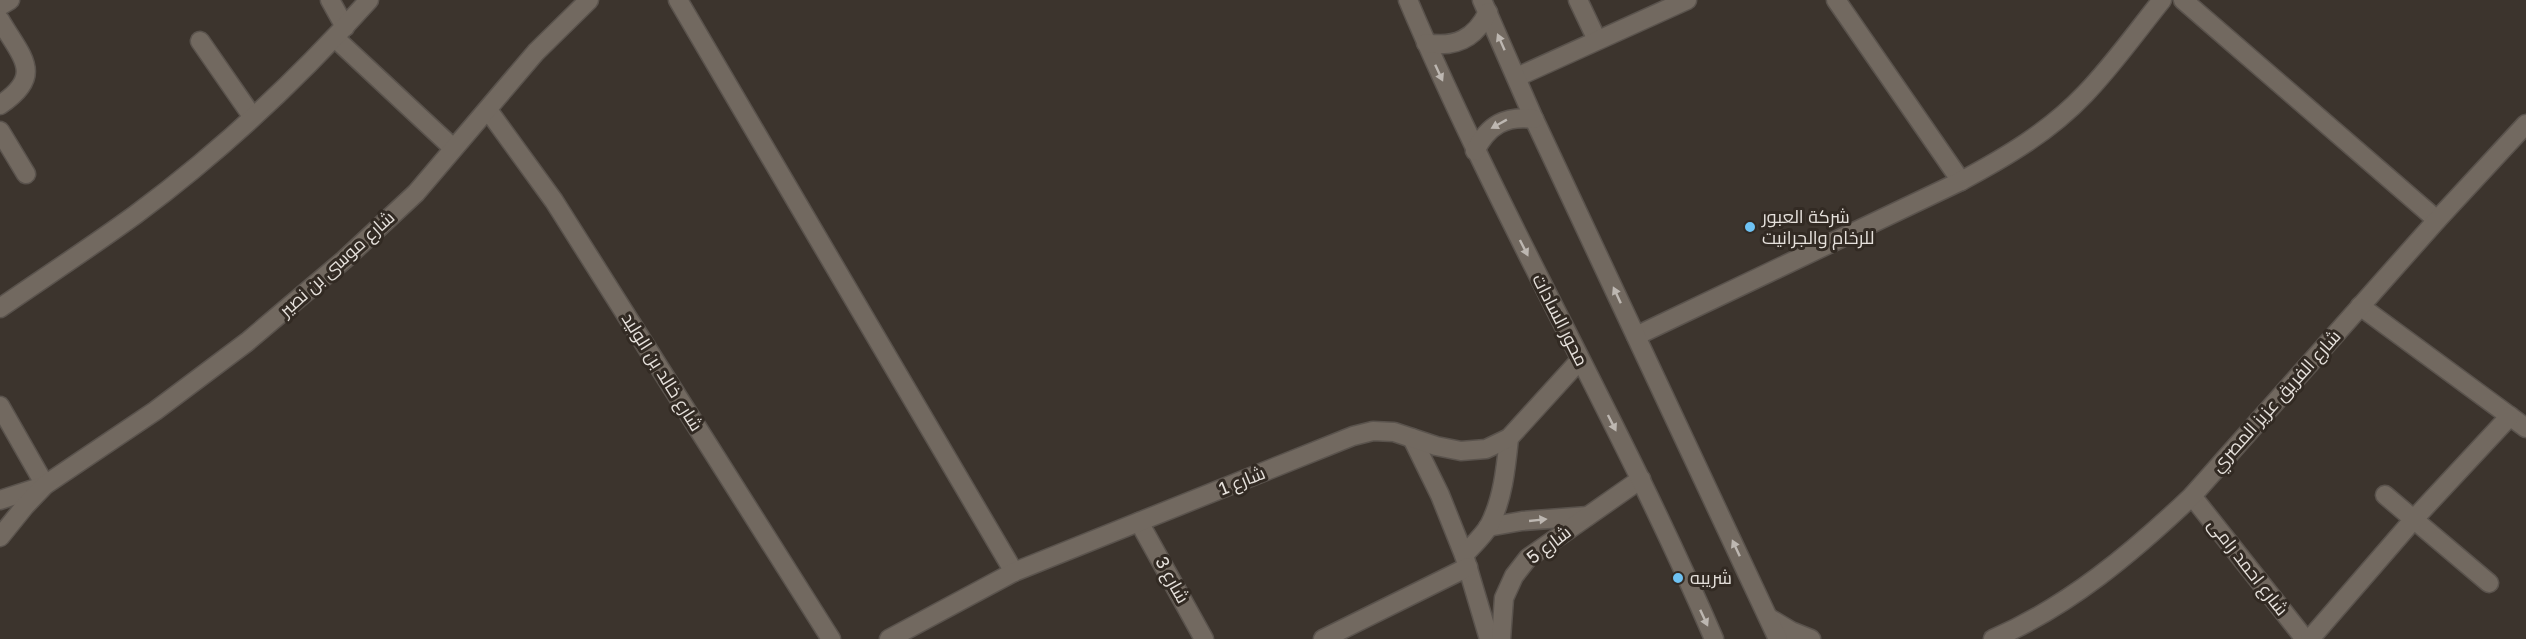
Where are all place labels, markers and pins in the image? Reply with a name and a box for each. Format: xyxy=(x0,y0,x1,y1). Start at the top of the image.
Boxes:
place label: شركة العبور للرخام والجرانيت xyxy=(1761,205,1874,250)
marker: شركة العبور للرخام والجرانيت xyxy=(1743,220,1757,234)
place label: شريبه xyxy=(1690,566,1732,589)
marker: شريبه xyxy=(1671,571,1685,585)

